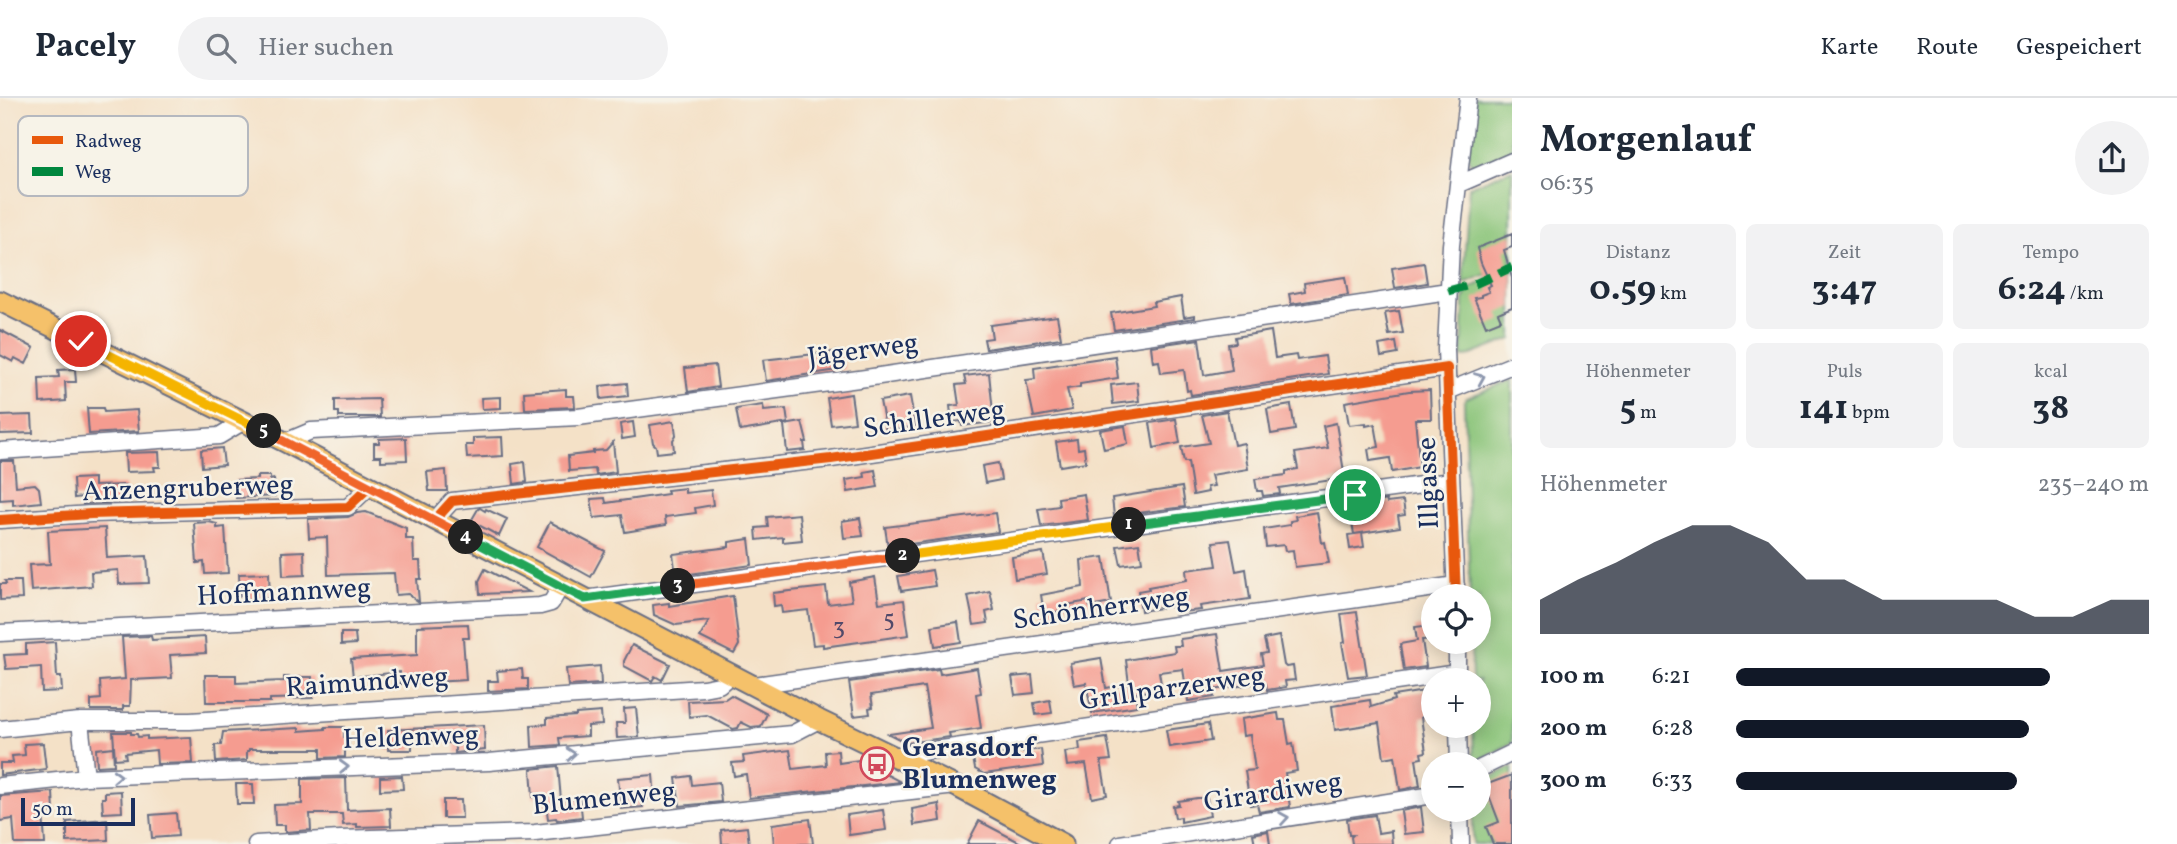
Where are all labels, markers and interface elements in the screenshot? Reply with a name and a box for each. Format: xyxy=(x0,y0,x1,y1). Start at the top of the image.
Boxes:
search box xyxy=(178,17,668,80)
text: Pacely xyxy=(35,25,136,71)
icon: search xyxy=(202,29,240,67)
text: Hier suchen xyxy=(258,30,394,66)
text: Karte xyxy=(1821,31,1878,65)
text: Route xyxy=(1916,31,1978,65)
text: Gespeichert xyxy=(2016,31,2142,65)
text: Morgenlauf xyxy=(1540,115,1753,168)
legend xyxy=(18,116,248,196)
button: share xyxy=(2075,121,2149,195)
text: Radweg xyxy=(75,129,141,155)
text: Weg xyxy=(75,160,111,186)
text: 06:35 xyxy=(1540,168,1594,200)
text: Distanz xyxy=(1606,240,1671,266)
text: Zeit xyxy=(1828,240,1861,266)
text: Tempo xyxy=(2023,240,2079,266)
text: 0.59 xyxy=(1589,266,1656,314)
text: 3:47 xyxy=(1812,266,1877,314)
text: 6:24 xyxy=(1998,266,2066,314)
text: km xyxy=(1656,281,1687,307)
text: /km xyxy=(2066,281,2104,307)
pin xyxy=(51,311,111,371)
icon: check xyxy=(62,322,100,360)
street label: Jägerweg xyxy=(805,324,921,378)
text: Höhenmeter xyxy=(1586,359,1691,385)
text: Puls xyxy=(1827,359,1862,385)
text: kcal xyxy=(2034,359,2068,385)
one-way arrow xyxy=(1474,373,1486,387)
text: 5 xyxy=(1619,385,1636,433)
text: 141 xyxy=(1799,385,1848,433)
text: 38 xyxy=(2032,385,2069,433)
street label: Schillerweg xyxy=(860,391,1008,449)
text: m xyxy=(1636,400,1657,426)
text: bpm xyxy=(1848,400,1890,426)
pin: 5 xyxy=(246,414,282,448)
text: 5 xyxy=(259,417,268,443)
street label: Illgasse xyxy=(1408,436,1450,530)
pin xyxy=(1325,465,1385,525)
street label: Anzengruberweg xyxy=(82,466,294,512)
text: Höhenmeter xyxy=(1540,469,1667,501)
text: 235–240 m xyxy=(2038,469,2149,501)
icon: arrive xyxy=(1336,476,1374,514)
pin: 1 xyxy=(1112,508,1146,542)
text: 1 xyxy=(1125,511,1132,537)
pin: 4 xyxy=(448,520,484,555)
text: 4 xyxy=(460,523,471,549)
pin: 2 xyxy=(886,538,920,574)
text: 2 xyxy=(898,542,907,568)
pin: 3 xyxy=(660,568,696,603)
street label: Hoffmannweg xyxy=(196,569,372,617)
text: 3 xyxy=(673,572,682,598)
street label: Schönherrweg xyxy=(1010,577,1192,641)
map controls xyxy=(1421,584,1491,822)
button: locate xyxy=(1421,584,1491,654)
house number: 5 xyxy=(883,603,895,637)
house number: 3 xyxy=(833,611,845,645)
street label: Grillparzerweg xyxy=(1077,657,1267,721)
street label: Raimundweg xyxy=(284,658,450,708)
text: 100 m xyxy=(1540,661,1605,693)
text: 6:21 xyxy=(1652,661,1690,693)
button: + xyxy=(1421,668,1491,738)
text: 200 m xyxy=(1540,713,1607,745)
text: 6:28 xyxy=(1652,713,1693,745)
street label: Heldenweg xyxy=(342,716,480,760)
place label: Gerasdorf Blumenweg xyxy=(902,729,1057,800)
bus stop icon: Gerasdorf Blumenweg xyxy=(858,745,896,783)
one-way arrow xyxy=(566,747,577,762)
button: − xyxy=(1421,752,1491,822)
one-way arrow xyxy=(339,760,350,775)
street label: Girardiweg xyxy=(1201,763,1345,823)
text: 300 m xyxy=(1540,765,1607,797)
text: 6:33 xyxy=(1652,765,1693,797)
one-way arrow xyxy=(112,768,123,783)
street label: Blumenweg xyxy=(530,772,678,826)
scale bar xyxy=(21,795,135,827)
text: 50 m xyxy=(32,797,73,823)
one-way arrow xyxy=(1278,811,1290,826)

